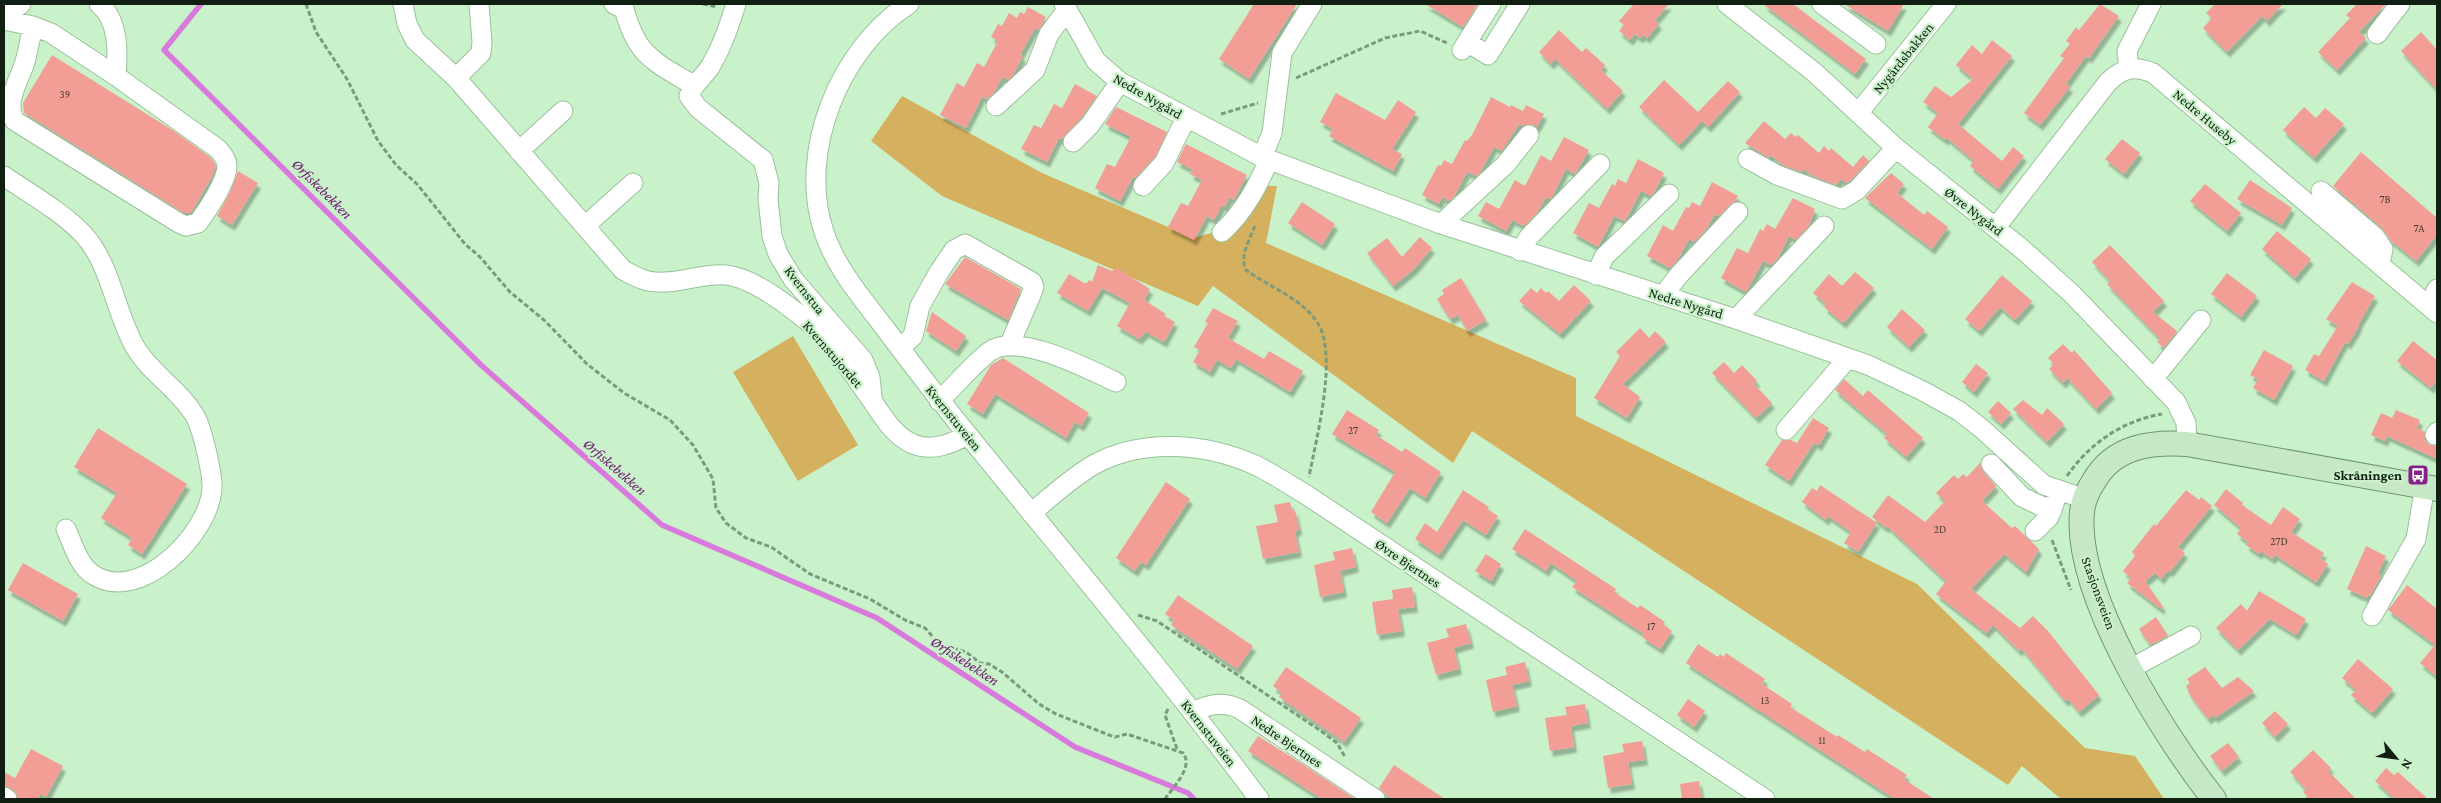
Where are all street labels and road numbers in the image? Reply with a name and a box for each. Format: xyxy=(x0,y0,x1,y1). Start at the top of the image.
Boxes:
street label: Nygårdsbakken xyxy=(1870,19,1937,97)
street label: Nedre Nygård xyxy=(1111,70,1186,122)
street label: Nedre Huseby xyxy=(2170,86,2240,149)
street label: Øvre Nygård xyxy=(1942,183,2007,239)
street label: Kvernstua xyxy=(781,263,829,318)
street label: Nedre Nygård xyxy=(1647,284,1726,322)
street label: Kvernstujordet xyxy=(799,317,867,392)
street label: Kvernstuveien xyxy=(923,382,986,454)
street label: Øvre Bjertnes xyxy=(1372,535,1444,592)
street label: Stasjonsveien xyxy=(2078,554,2120,632)
street label: Kvernstuveien xyxy=(1178,697,1240,770)
street label: Nedre Bjertnes xyxy=(1248,711,1326,771)

